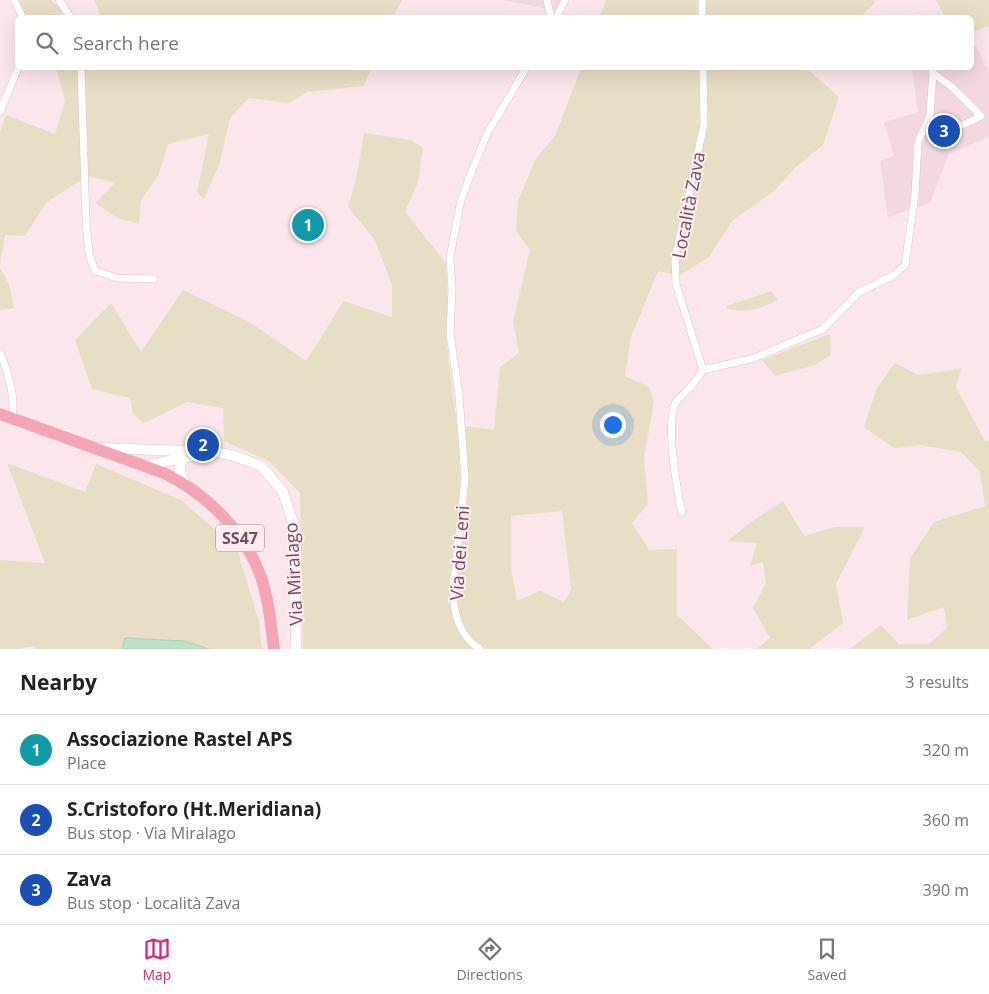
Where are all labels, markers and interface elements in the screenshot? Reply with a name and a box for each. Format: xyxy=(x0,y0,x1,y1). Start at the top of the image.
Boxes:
search box xyxy=(15,15,974,70)
icon: search xyxy=(33,29,61,57)
text: Search here xyxy=(73,30,179,56)
pin: 3 xyxy=(928,112,960,150)
street label: Località Zava xyxy=(666,150,710,260)
pin: 1 xyxy=(292,206,324,244)
your location xyxy=(600,412,626,438)
pin: 2 xyxy=(187,426,219,464)
street label: Via dei Leni xyxy=(444,505,474,601)
street label: Via Miralago xyxy=(278,522,308,626)
road number: SS47 xyxy=(216,524,264,552)
text: Nearby xyxy=(20,668,97,696)
text: 3 results xyxy=(905,671,969,693)
text: Associazione Rastel APS xyxy=(67,726,292,752)
text: 1 xyxy=(31,739,41,761)
text: 320 m xyxy=(923,739,969,761)
text: Place xyxy=(67,752,106,774)
text: S.Cristoforo (Ht.Meridiana) xyxy=(67,796,321,822)
text: 2 xyxy=(31,809,41,831)
text: 360 m xyxy=(923,809,969,831)
text: Bus stop · Via Miralago xyxy=(67,822,236,844)
text: Zava xyxy=(67,866,112,892)
text: 3 xyxy=(31,879,41,901)
text: 390 m xyxy=(923,879,969,901)
text: Bus stop · Località Zava xyxy=(67,892,240,914)
tab: Map xyxy=(142,935,171,984)
tab: Directions xyxy=(456,935,523,984)
tab: Saved xyxy=(808,935,846,984)

